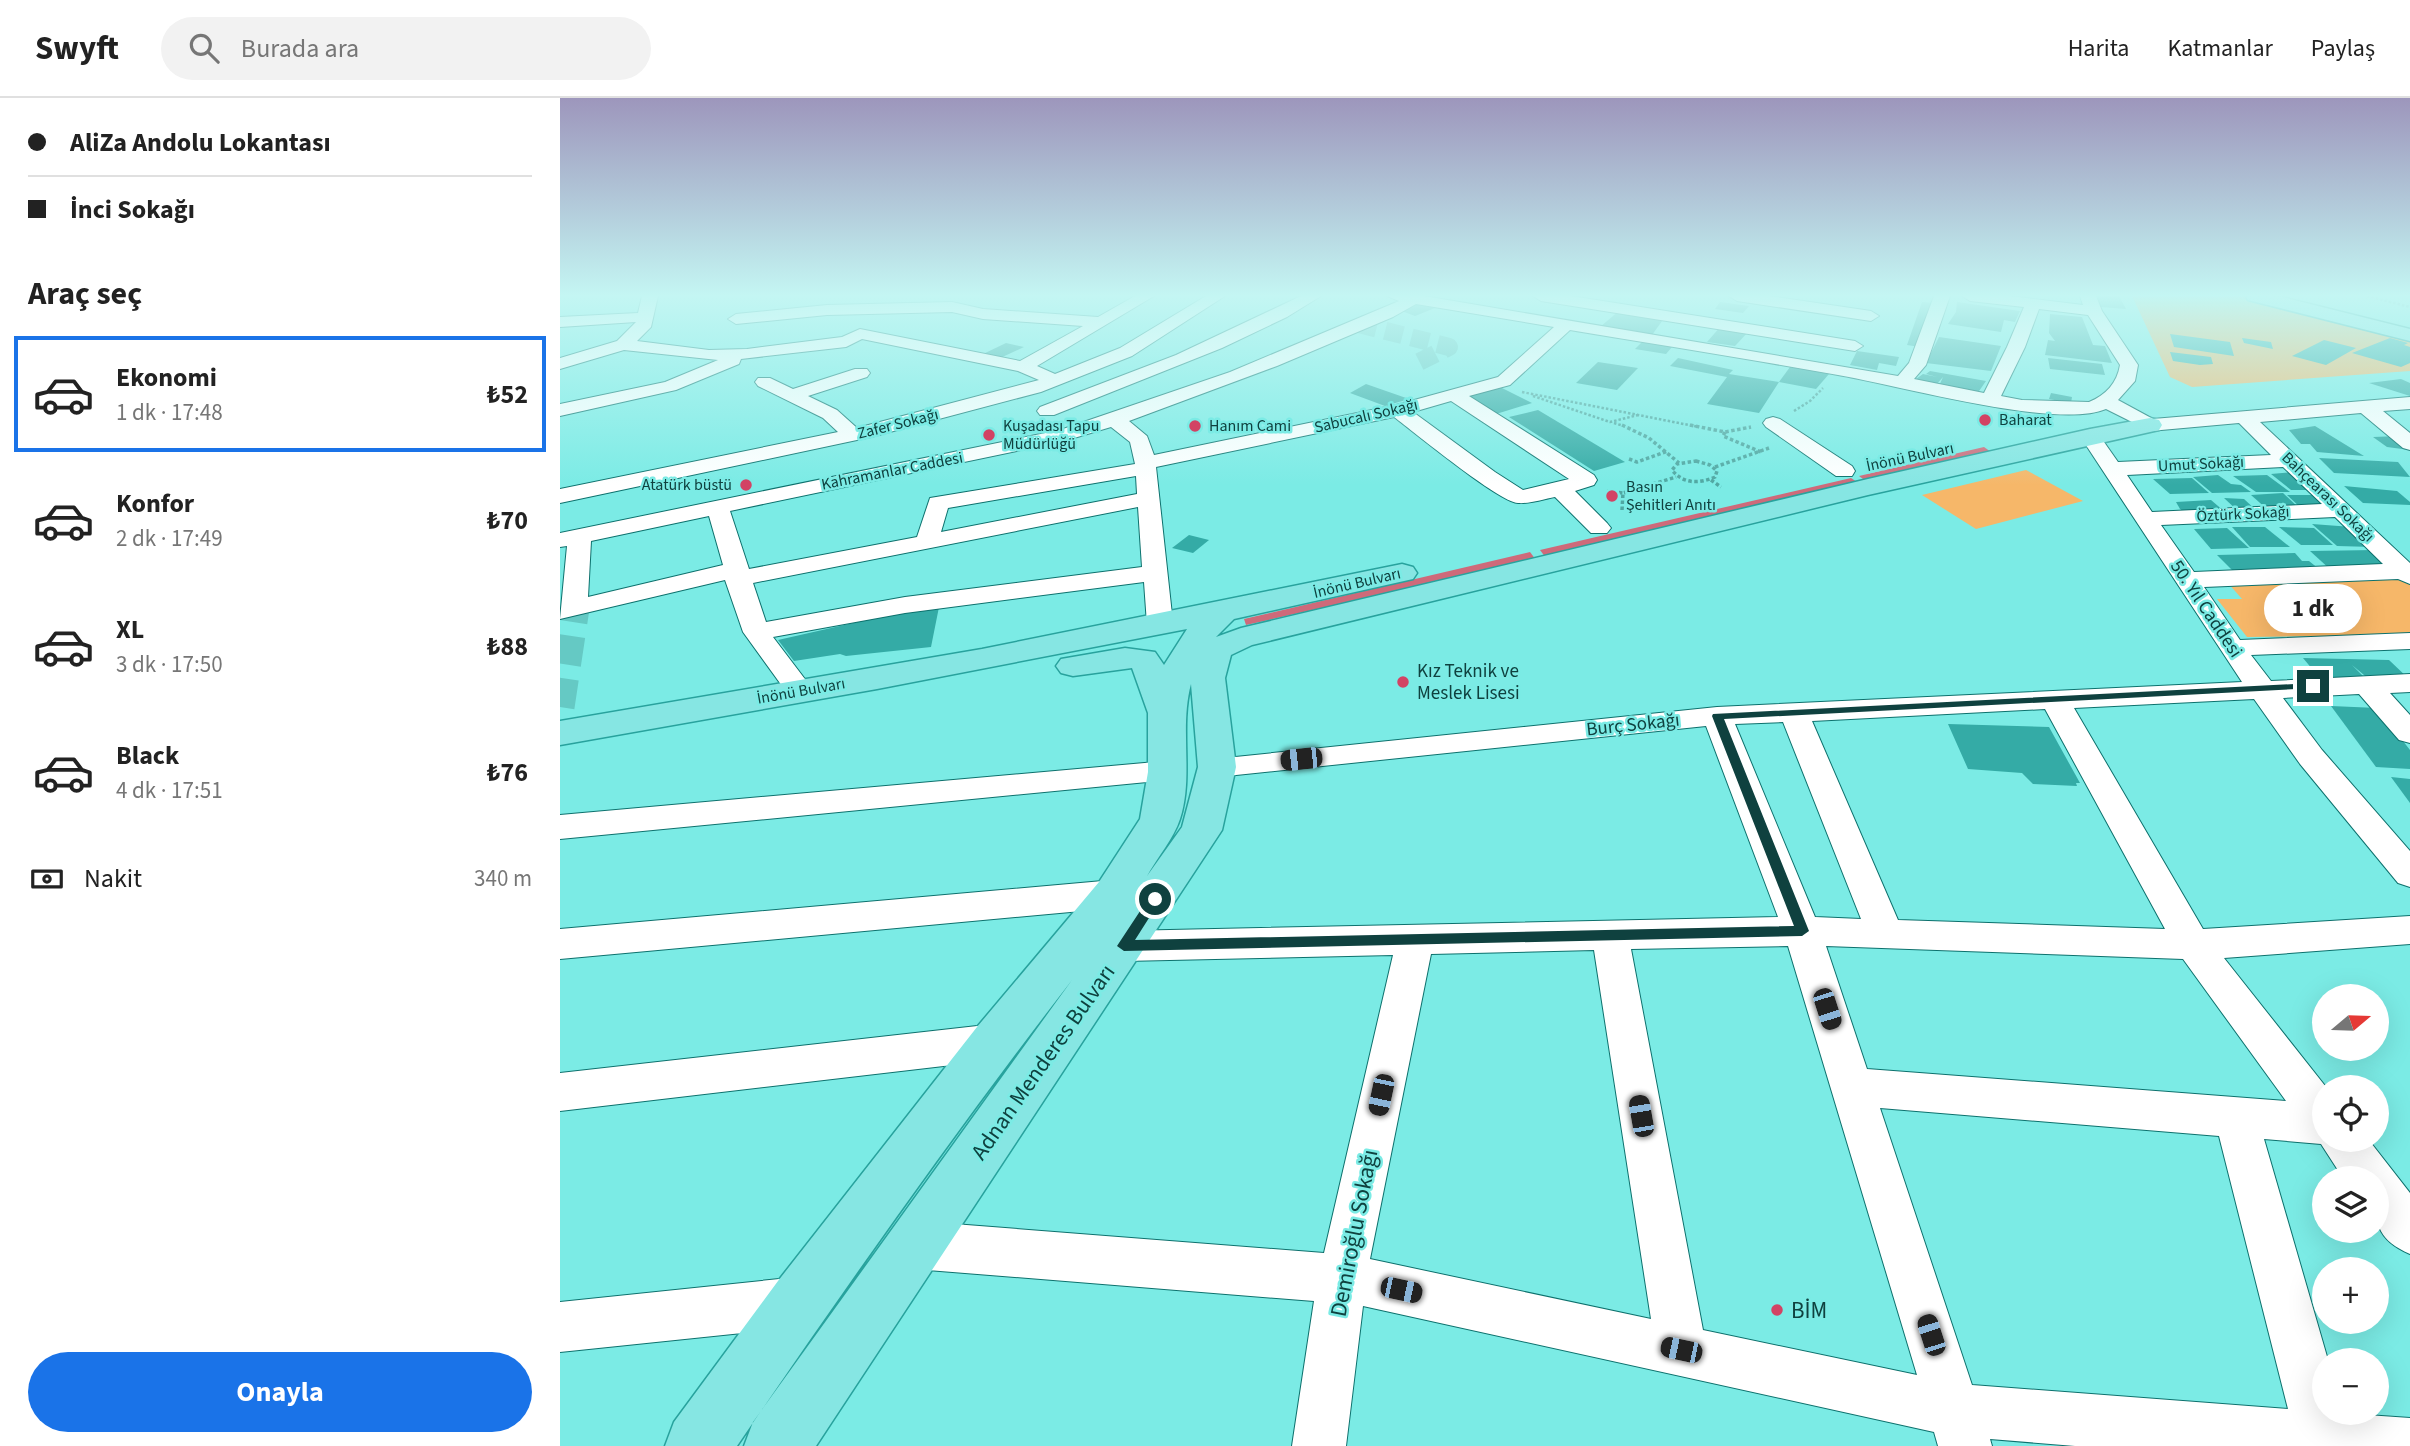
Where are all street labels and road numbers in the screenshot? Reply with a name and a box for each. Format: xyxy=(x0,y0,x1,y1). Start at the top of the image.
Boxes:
street label: Sabucalı Sokağı xyxy=(1312,393,1420,439)
street label: Zafer Sokağı xyxy=(855,403,941,445)
street label: İnönü Bulvarı xyxy=(1864,437,1956,477)
street label: Kahramanlar Caddesi xyxy=(819,446,965,496)
street label: Bahçearası Sokağı xyxy=(2277,447,2379,547)
street label: Umut Sokağı xyxy=(2158,451,2244,477)
street label: Öztürk Sokağı xyxy=(2196,501,2290,527)
street label: 50. Yıl Caddesi xyxy=(2163,555,2249,663)
street label: İnönü Bulvarı xyxy=(1311,562,1403,604)
street label: İnönü Bulvarı xyxy=(755,672,847,710)
street label: Burç Sokağı xyxy=(1585,707,1681,743)
street label: Adnan Menderes Bulvarı xyxy=(963,957,1123,1167)
street label: Demiroğlu Sokağı xyxy=(1322,1146,1386,1320)

